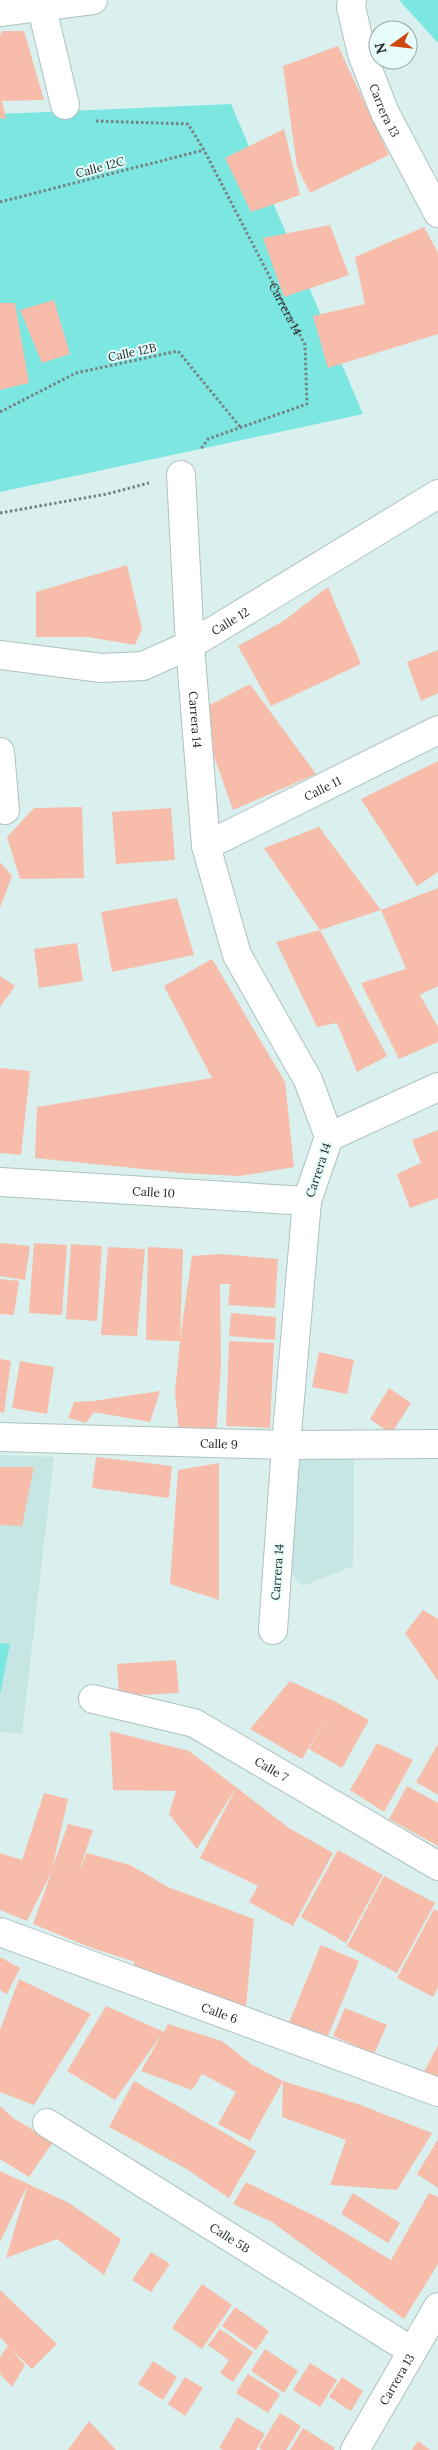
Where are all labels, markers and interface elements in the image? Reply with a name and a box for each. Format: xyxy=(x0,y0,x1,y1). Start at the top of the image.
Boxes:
north arrow xyxy=(368,20,418,70)
text: N xyxy=(370,41,391,56)
street label: Carrera 13 xyxy=(367,81,404,140)
street label: Calle 12C xyxy=(74,153,127,181)
street label: Carrera 14 xyxy=(266,280,306,338)
street label: Calle 12B xyxy=(106,340,158,364)
street label: Calle 12 xyxy=(208,604,252,638)
street label: Carrera 14 xyxy=(186,691,206,749)
street label: Calle 11 xyxy=(301,772,343,803)
street label: Carrera 14 xyxy=(302,1140,334,1199)
street label: Calle 10 xyxy=(132,1183,175,1200)
street label: Calle 9 xyxy=(200,1435,238,1451)
street label: Carrera 14 xyxy=(268,1543,286,1601)
street label: Calle 7 xyxy=(252,1753,292,1784)
street label: Calle 6 xyxy=(199,1999,240,2026)
street label: Calle 5B xyxy=(207,2219,253,2256)
street label: Carrera 13 xyxy=(375,2350,417,2407)

